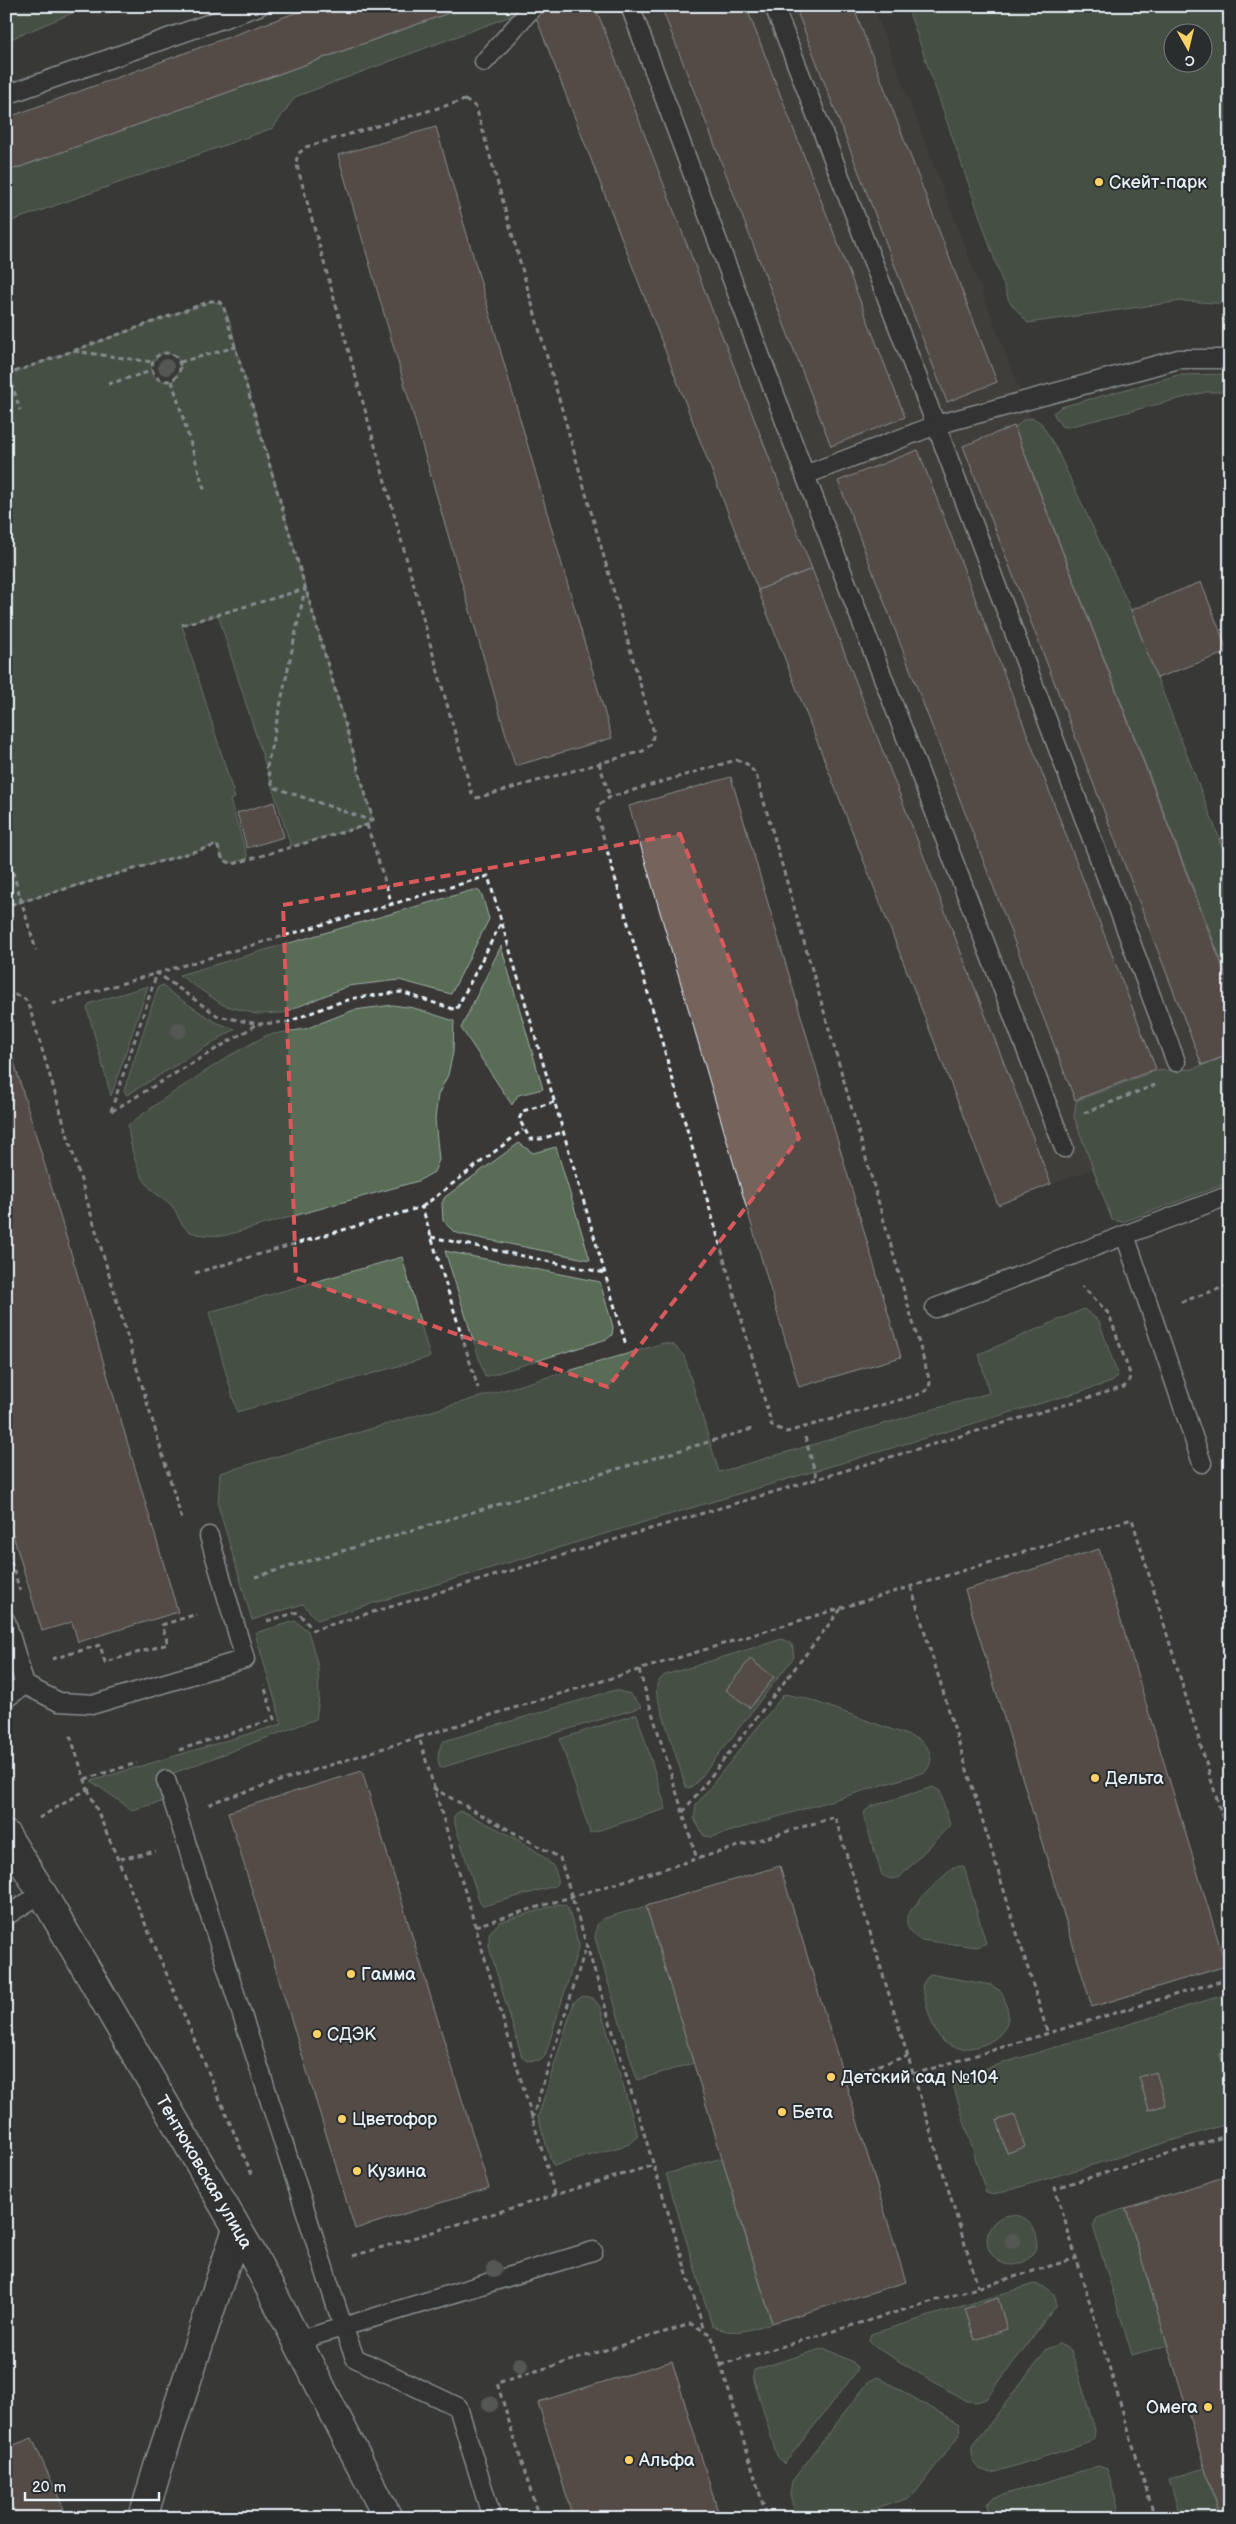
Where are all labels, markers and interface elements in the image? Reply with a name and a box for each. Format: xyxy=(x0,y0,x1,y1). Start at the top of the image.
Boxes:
north arrow xyxy=(1164,22,1214,72)
text: С xyxy=(1183,51,1196,70)
place label: Скейт-парк xyxy=(1109,172,1207,193)
marker: Скейт-парк xyxy=(1093,176,1105,188)
place label: Дельта xyxy=(1105,1768,1164,1789)
marker: Дельта xyxy=(1089,1772,1101,1784)
place label: Гамма xyxy=(361,1964,416,1985)
marker: Гамма xyxy=(345,1968,357,1980)
place label: СДЭК xyxy=(327,2024,376,2045)
marker: СДЭК xyxy=(311,2028,323,2040)
place label: Детский сад №104 xyxy=(841,2067,999,2088)
marker: Детский сад №104 xyxy=(825,2071,837,2083)
street label: Тентюковская улица xyxy=(151,2091,257,2253)
place label: Бета xyxy=(792,2102,834,2123)
marker: Бета xyxy=(776,2106,788,2118)
place label: Цветофор xyxy=(352,2109,437,2130)
marker: Цветофор xyxy=(336,2113,348,2125)
place label: Кузина xyxy=(367,2161,427,2182)
marker: Кузина xyxy=(351,2165,363,2177)
place label: Омега xyxy=(1146,2397,1198,2418)
marker: Омега xyxy=(1202,2401,1214,2413)
place label: Альфа xyxy=(638,2450,695,2471)
marker: Альфа xyxy=(623,2454,635,2466)
scale bar xyxy=(25,2469,159,2501)
text: 20 m xyxy=(32,2478,66,2497)

